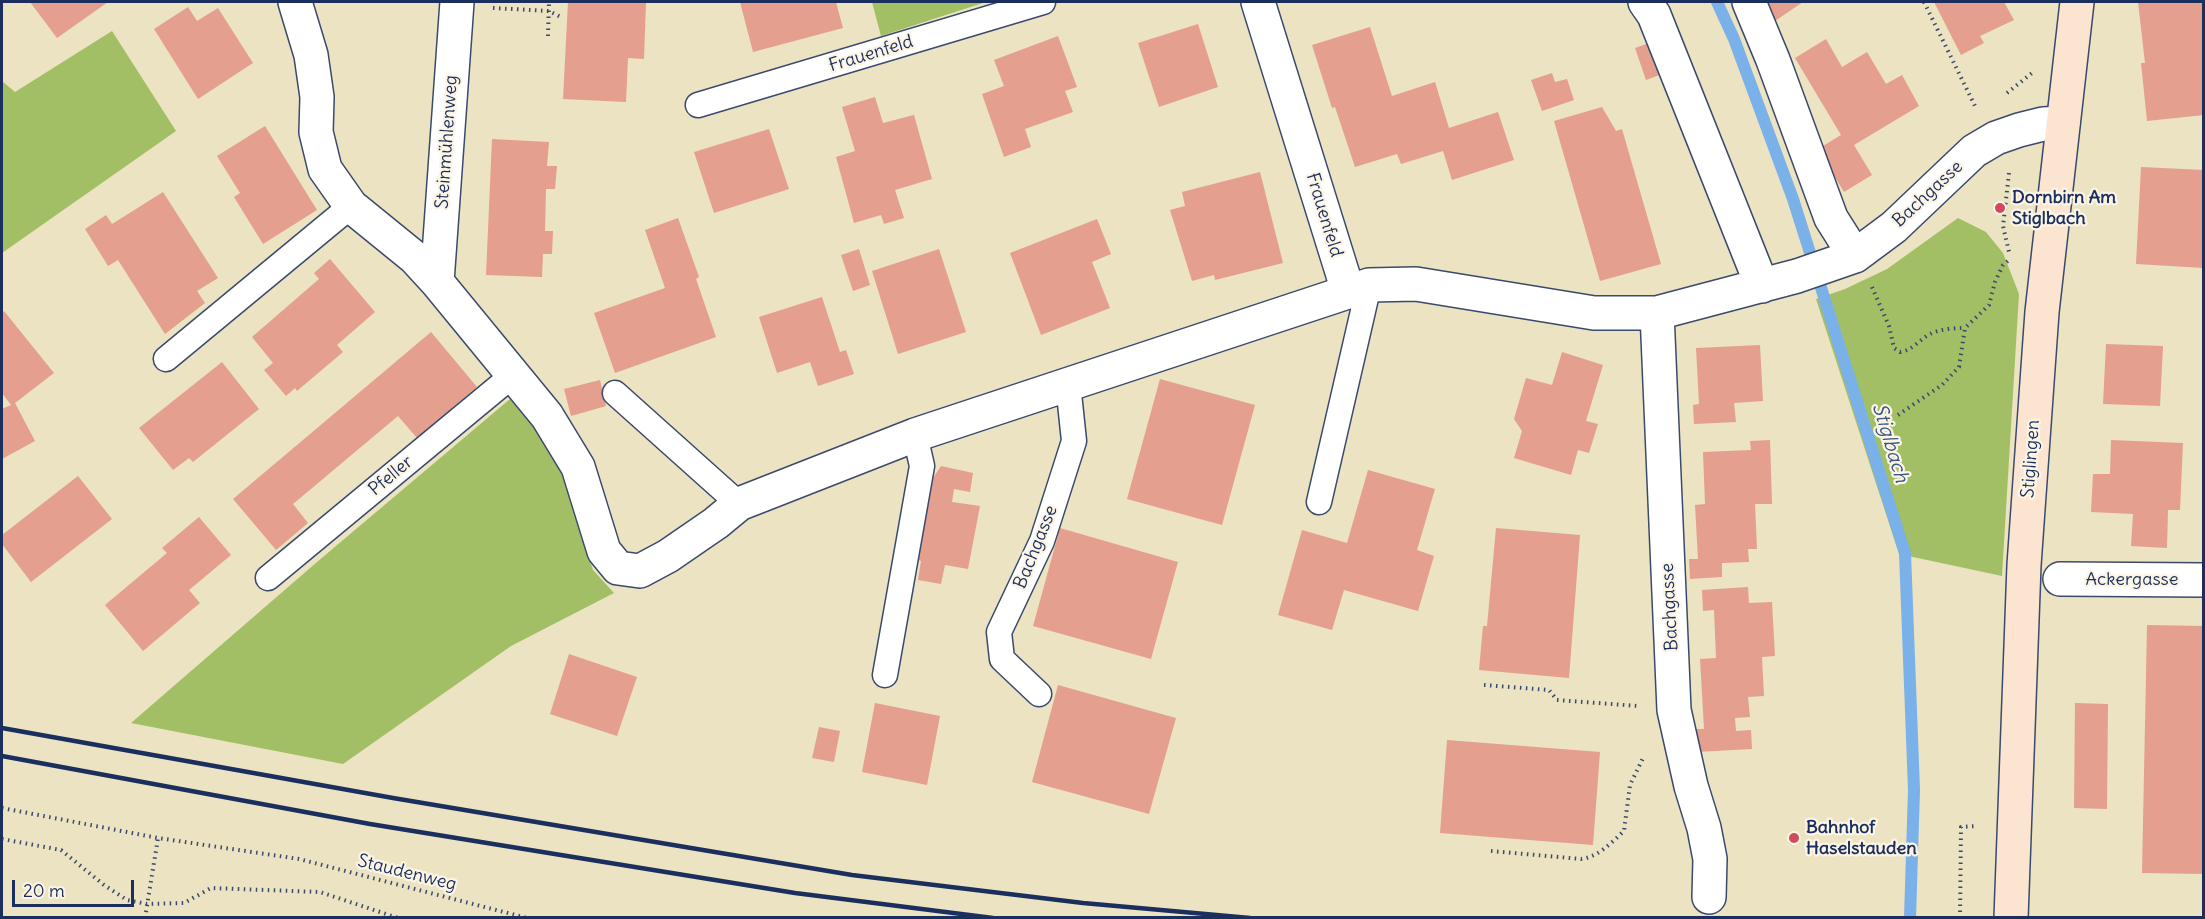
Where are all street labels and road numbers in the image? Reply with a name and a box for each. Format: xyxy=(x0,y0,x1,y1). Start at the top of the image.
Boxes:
street label: Frauenfeld xyxy=(826,31,916,77)
street label: Steinmühlenweg xyxy=(432,74,462,210)
street label: Bachgasse xyxy=(1888,156,1968,232)
street label: Frauenfeld xyxy=(1301,170,1347,260)
street label: Stiglingen xyxy=(2017,419,2045,499)
street label: Pfeller xyxy=(364,451,418,501)
street label: Bachgasse xyxy=(1010,502,1062,592)
street label: Bachgasse xyxy=(1657,563,1683,651)
street label: Ackergasse xyxy=(2085,569,2179,591)
street label: Staudenweg xyxy=(355,850,459,896)

